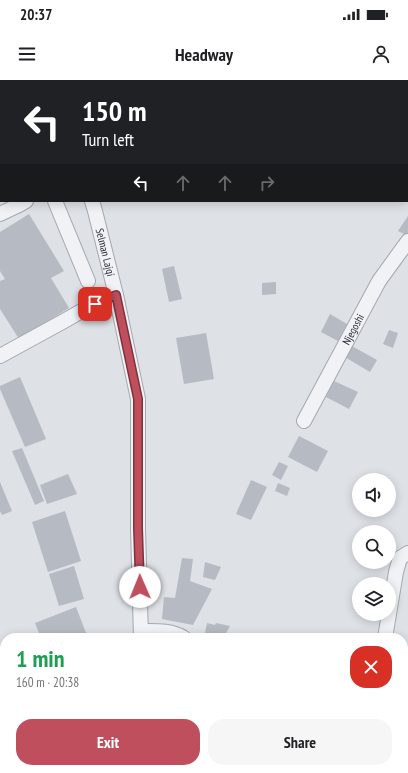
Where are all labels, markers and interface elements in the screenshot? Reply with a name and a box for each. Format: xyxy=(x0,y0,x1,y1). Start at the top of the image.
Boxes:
text: 20:37 xyxy=(20,5,52,24)
icon: menu xyxy=(16,43,38,65)
text: Headway xyxy=(175,43,233,66)
icon: person xyxy=(370,43,392,65)
text: 150 m xyxy=(82,92,146,129)
icon: left xyxy=(16,96,68,148)
text: Turn left xyxy=(82,128,134,151)
icon: left xyxy=(130,172,152,194)
icon: ahead xyxy=(172,172,194,194)
icon: ahead xyxy=(214,172,236,194)
icon: right xyxy=(256,172,278,194)
street label: Selman Lajqi xyxy=(93,227,118,278)
pin xyxy=(78,287,112,321)
icon: arrive xyxy=(84,293,106,315)
street label: Njegoshi xyxy=(339,311,367,347)
map controls xyxy=(352,473,396,621)
button: sound xyxy=(352,473,396,517)
button: search xyxy=(352,525,396,569)
position arrow xyxy=(119,566,161,608)
button: layers xyxy=(352,577,396,621)
text: 1 min xyxy=(16,643,64,674)
button: close xyxy=(350,646,392,688)
text: 160 m · 20:38 xyxy=(16,674,79,691)
button: Exit xyxy=(16,719,200,765)
button: Share xyxy=(208,719,392,765)

